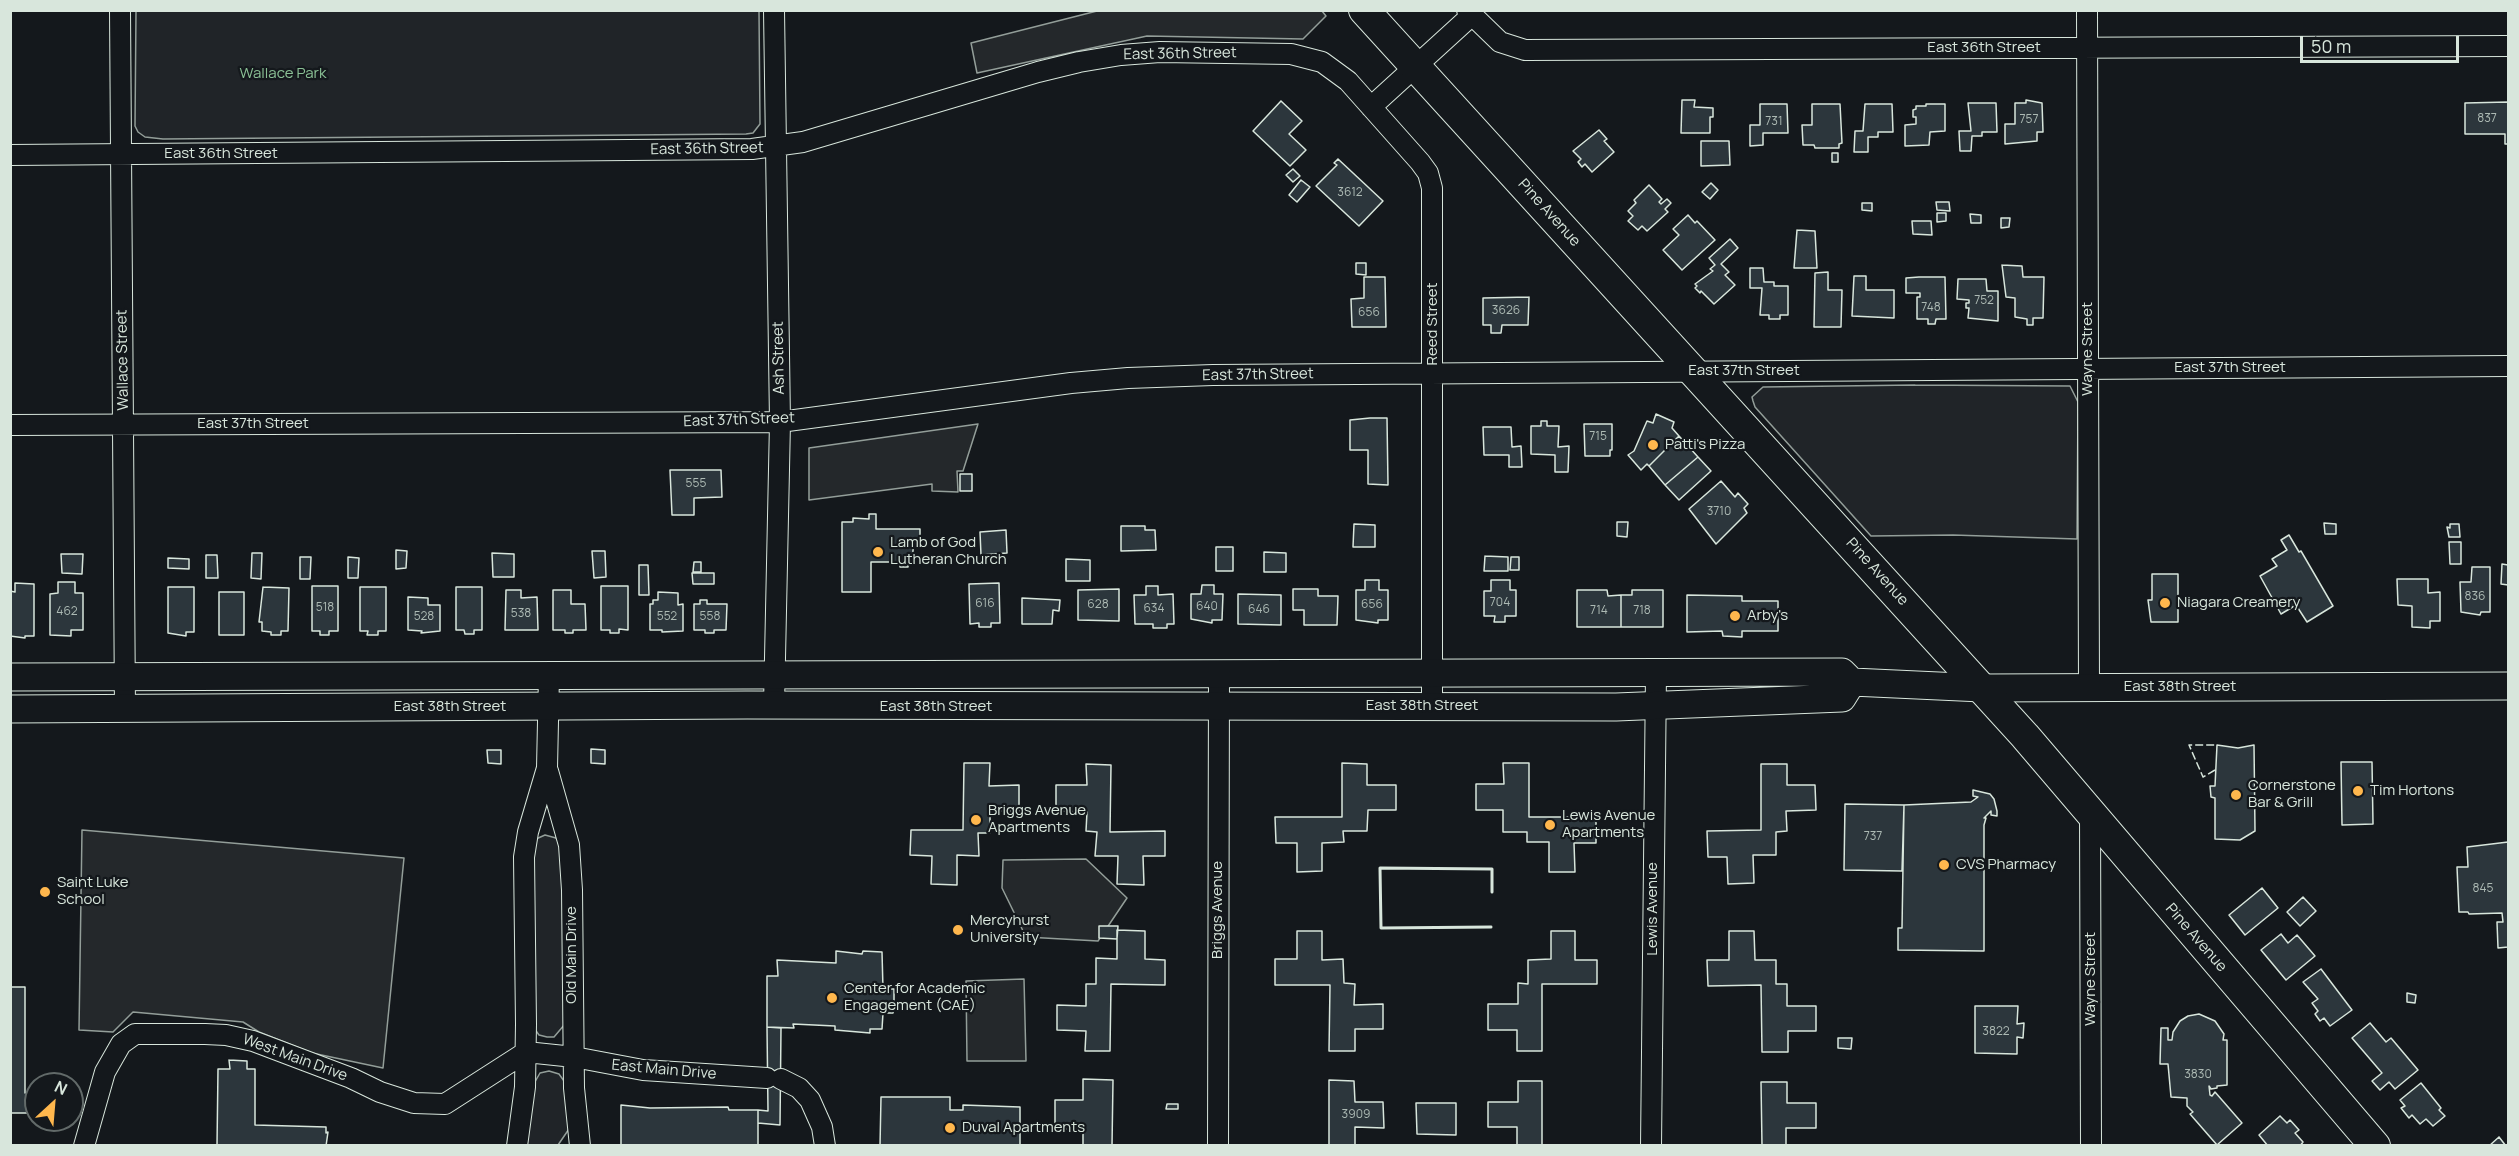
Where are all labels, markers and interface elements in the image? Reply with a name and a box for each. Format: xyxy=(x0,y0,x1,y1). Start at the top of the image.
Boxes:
scale bar xyxy=(2303,24,2462,62)
text: 50 m xyxy=(2311,34,2351,58)
street label: East 36th Street xyxy=(1927,39,2041,57)
street label: East 36th Street xyxy=(1123,44,1237,64)
park label: Wallace Park xyxy=(240,65,326,83)
house number: 837 xyxy=(2477,112,2497,126)
house number: 757 xyxy=(2020,113,2038,127)
house number: 731 xyxy=(1765,115,1783,129)
street label: East 36th Street xyxy=(650,139,764,159)
street label: East 36th Street xyxy=(164,145,278,163)
street label: Pine Avenue xyxy=(1514,176,1584,250)
house number: 3612 xyxy=(1337,186,1363,200)
street label: Reed Street xyxy=(1424,283,1442,365)
house number: 752 xyxy=(1974,294,1994,308)
house number: 748 xyxy=(1921,301,1941,315)
street label: Wayne Street xyxy=(2079,302,2097,396)
house number: 3626 xyxy=(1492,304,1520,318)
house number: 656 xyxy=(1358,306,1380,320)
street label: Wallace Street xyxy=(113,309,133,411)
street label: Ash Street xyxy=(769,321,789,395)
street label: East 37th Street xyxy=(2174,359,2286,377)
street label: East 37th Street xyxy=(1688,362,1800,380)
street label: East 37th Street xyxy=(1202,365,1314,385)
street label: East 37th Street xyxy=(683,409,795,431)
street label: East 37th Street xyxy=(197,415,309,433)
house number: 715 xyxy=(1589,430,1607,444)
place label: Patti's Pizza xyxy=(1665,436,1745,454)
marker: Patti's Pizza xyxy=(1646,438,1660,452)
house number: 555 xyxy=(686,477,706,491)
house number: 3710 xyxy=(1707,505,1731,519)
place label: Lamb of God Lutheran Church xyxy=(890,534,1007,569)
street label: Pine Avenue xyxy=(1842,535,1912,609)
marker: Lamb of God Lutheran Church xyxy=(871,545,885,559)
house number: 836 xyxy=(2464,590,2486,604)
place label: Niagara Creamery xyxy=(2177,594,2300,612)
house number: 704 xyxy=(1490,596,1510,610)
marker: Niagara Creamery xyxy=(2158,596,2172,610)
house number: 616 xyxy=(975,597,995,611)
house number: 628 xyxy=(1087,598,1109,612)
house number: 656 xyxy=(1361,598,1383,612)
house number: 640 xyxy=(1196,600,1218,614)
house number: 518 xyxy=(316,601,334,615)
house number: 634 xyxy=(1143,602,1165,616)
house number: 646 xyxy=(1248,603,1270,617)
house number: 714 xyxy=(1590,604,1608,618)
house number: 718 xyxy=(1633,604,1651,618)
house number: 462 xyxy=(56,605,78,619)
house number: 538 xyxy=(511,607,531,621)
place label: Arby's xyxy=(1747,607,1788,625)
marker: Arby's xyxy=(1728,609,1742,623)
house number: 528 xyxy=(414,610,434,624)
house number: 552 xyxy=(657,610,677,624)
house number: 558 xyxy=(700,610,720,624)
street label: East 38th Street xyxy=(2124,678,2236,696)
street label: East 38th Street xyxy=(1366,697,1478,715)
street label: East 38th Street xyxy=(394,698,506,716)
street label: East 38th Street xyxy=(880,698,992,716)
place label: Cornerstone Bar & Grill xyxy=(2248,777,2336,812)
place label: Tim Hortons xyxy=(2370,782,2454,800)
marker: Tim Hortons xyxy=(2351,784,2365,798)
marker: Cornerstone Bar & Grill xyxy=(2229,788,2243,802)
place label: Briggs Avenue Apartments xyxy=(988,802,1086,837)
place label: Lewis Avenue Apartments xyxy=(1562,807,1655,842)
marker: Briggs Avenue Apartments xyxy=(969,813,983,827)
marker: Lewis Avenue Apartments xyxy=(1543,818,1557,832)
house number: 737 xyxy=(1864,830,1882,844)
place label: CVS Pharmacy xyxy=(1956,856,2056,874)
marker: CVS Pharmacy xyxy=(1937,858,1951,872)
street label: Briggs Avenue xyxy=(1209,861,1227,959)
street label: Lewis Avenue xyxy=(1644,862,1662,956)
place label: Saint Luke School xyxy=(57,874,129,909)
house number: 845 xyxy=(2473,882,2493,896)
marker: Saint Luke School xyxy=(38,885,52,899)
street label: Pine Avenue xyxy=(2161,900,2231,976)
street label: Old Main Drive xyxy=(563,906,581,1004)
place label: Mercyhurst University xyxy=(970,912,1049,947)
marker: Mercyhurst University xyxy=(951,923,965,937)
street label: Wayne Street xyxy=(2082,932,2100,1026)
place label: Center for Academic Engagement (CAE) xyxy=(844,980,985,1015)
marker: Center for Academic Engagement (CAE) xyxy=(825,991,839,1005)
house number: 3822 xyxy=(1982,1025,2010,1039)
street label: West Main Drive xyxy=(240,1031,350,1085)
street label: East Main Drive xyxy=(611,1056,717,1084)
house number: 3830 xyxy=(2184,1068,2212,1082)
north arrow xyxy=(24,1072,84,1132)
text: N xyxy=(51,1075,71,1100)
house number: 3909 xyxy=(1342,1108,1370,1122)
place label: Duval Apartments xyxy=(962,1119,1085,1137)
marker: Duval Apartments xyxy=(943,1121,957,1135)

